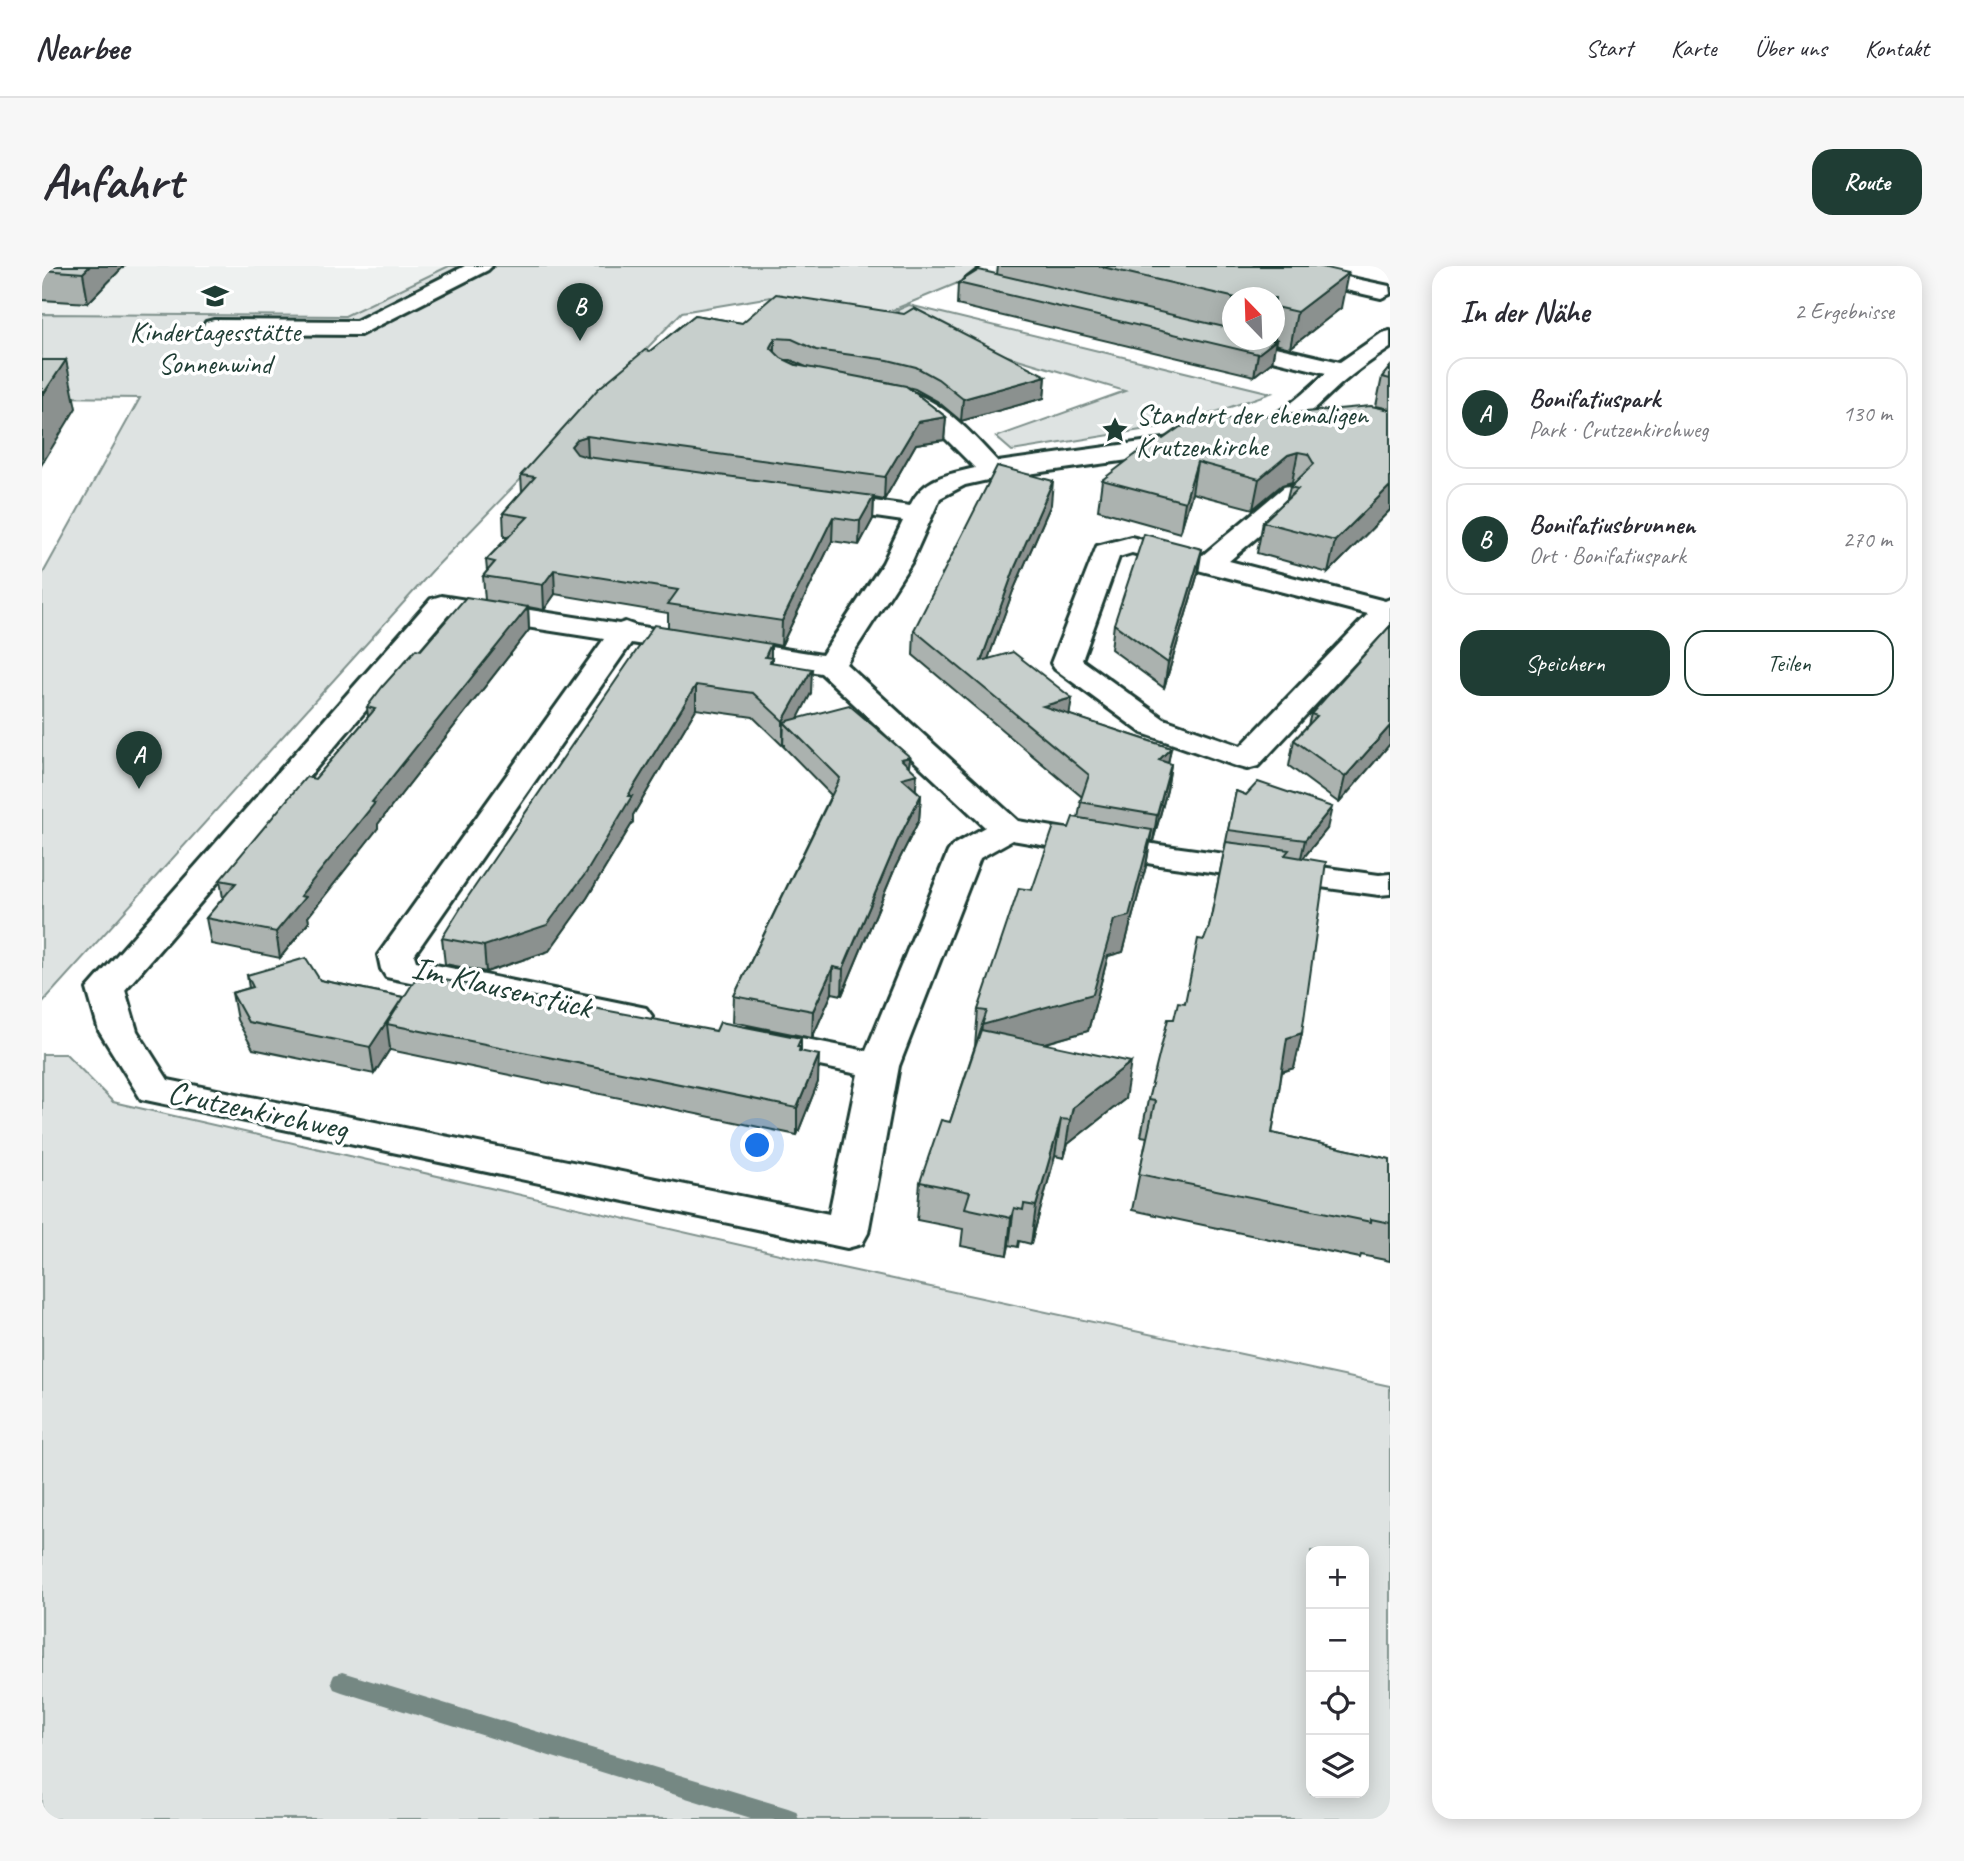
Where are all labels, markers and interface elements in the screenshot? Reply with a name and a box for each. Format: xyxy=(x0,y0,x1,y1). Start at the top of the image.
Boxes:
text: Nearbee xyxy=(35,27,129,69)
text: Start xyxy=(1586,33,1633,63)
text: Karte xyxy=(1671,33,1717,63)
text: Über uns xyxy=(1755,33,1827,63)
text: Kontakt xyxy=(1865,33,1929,63)
button: Route xyxy=(1812,149,1922,215)
text: Anfahrt xyxy=(42,151,182,213)
school or university icon: Kindertagesstätte Sonnenwind xyxy=(200,281,230,311)
pin: B xyxy=(557,283,603,341)
north arrow xyxy=(1222,287,1285,350)
text: In der Nähe xyxy=(1460,293,1589,331)
text: 2 Ergebnisse xyxy=(1794,297,1894,326)
place label: Kindertagesstätte Sonnenwind xyxy=(130,314,302,381)
text: Bonifatiuspark xyxy=(1529,382,1660,415)
place label: Standort der ehemaligen Krutzenkirche xyxy=(1136,397,1369,464)
text: A xyxy=(1479,399,1491,428)
text: 130 m xyxy=(1843,399,1892,428)
place icon: Standort der ehemaligen Krutzenkirche xyxy=(1100,415,1130,445)
text: Park · Crutzenkirchweg xyxy=(1529,415,1708,444)
text: Bonifatiusbrunnen xyxy=(1529,508,1695,541)
text: B xyxy=(1479,525,1491,554)
text: 270 m xyxy=(1843,525,1892,554)
text: Ort · Bonifatiuspark xyxy=(1529,541,1686,570)
button: Speichern xyxy=(1460,630,1670,696)
button: Teilen xyxy=(1684,630,1894,696)
pin: A xyxy=(116,731,162,789)
street label: Im Klausenstück xyxy=(408,946,598,1029)
street label: Crutzenkirchweg xyxy=(164,1070,353,1150)
your location xyxy=(740,1128,774,1162)
map controls xyxy=(1306,1546,1369,1798)
button: + xyxy=(1306,1546,1369,1609)
button: − xyxy=(1306,1609,1369,1672)
button: locate xyxy=(1306,1672,1369,1735)
button: layers xyxy=(1306,1735,1369,1798)

